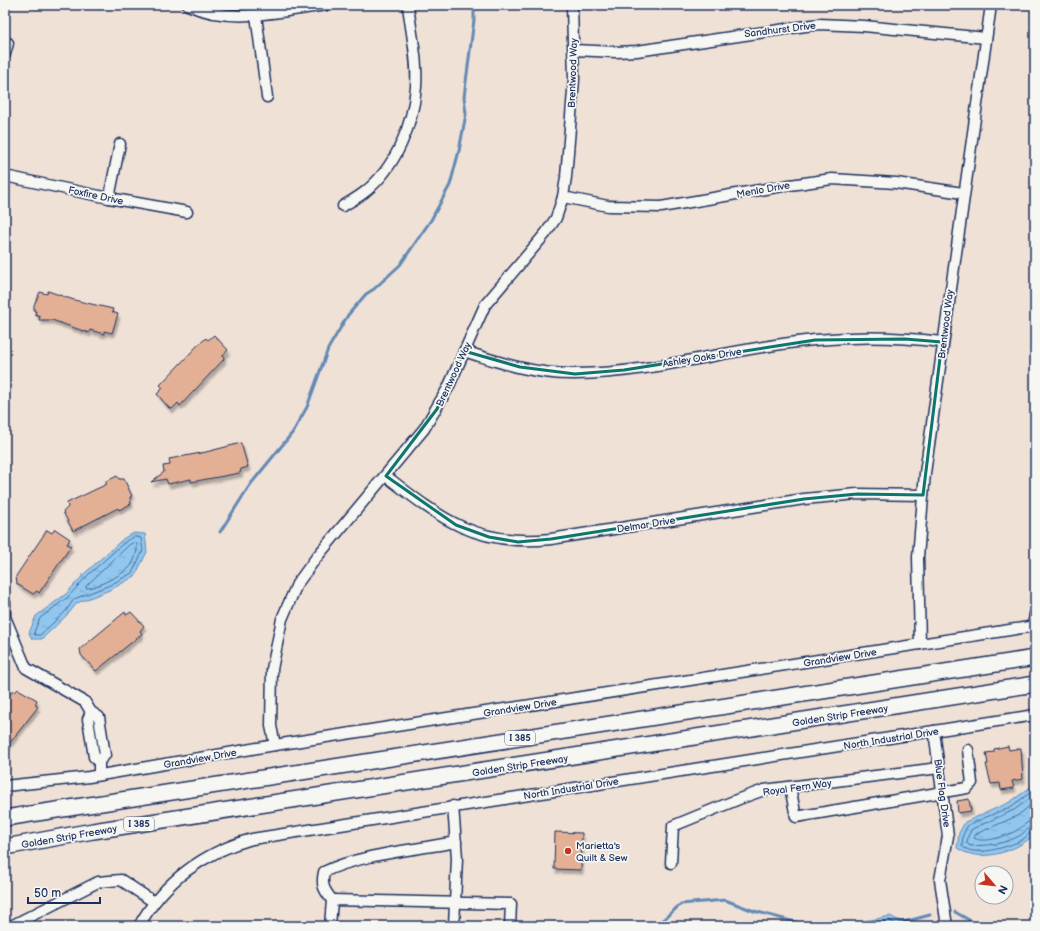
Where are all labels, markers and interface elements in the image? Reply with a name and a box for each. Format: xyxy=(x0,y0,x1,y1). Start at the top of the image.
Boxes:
street label: Sandhurst Drive xyxy=(744,20,817,40)
street label: Brentwood Way xyxy=(566,38,580,108)
street label: Menlo Drive xyxy=(735,179,791,201)
street label: Foxfire Drive xyxy=(67,184,125,208)
street label: Brentwood Way xyxy=(936,288,956,359)
street label: Brentwood Way xyxy=(434,340,474,409)
street label: Ashley Oaks Drive xyxy=(662,346,743,370)
street label: Delmar Drive xyxy=(616,514,676,536)
street label: Grandview Drive xyxy=(803,646,878,670)
street label: Grandview Drive xyxy=(483,696,558,720)
street label: Golden Strip Freeway xyxy=(791,702,889,729)
street label: North Industrial Drive xyxy=(843,726,940,752)
road number: I 385 xyxy=(505,731,535,745)
street label: Grandview Drive xyxy=(163,747,238,771)
street label: Golden Strip Freeway xyxy=(471,752,569,779)
street label: Blue Flag Drive xyxy=(931,758,953,828)
street label: North Industrial Drive xyxy=(523,776,620,802)
street label: Royal Fern Way xyxy=(762,777,833,799)
road number: I 385 xyxy=(124,817,154,831)
street label: Golden Strip Freeway xyxy=(20,823,118,851)
place label: Marietta's Quilt & Sew xyxy=(576,840,628,864)
marker: Marietta's Quilt & Sew xyxy=(563,846,573,856)
north arrow xyxy=(974,865,1014,905)
scale bar xyxy=(28,879,100,905)
text: N xyxy=(995,883,1010,896)
text: 50 m xyxy=(34,886,61,901)

